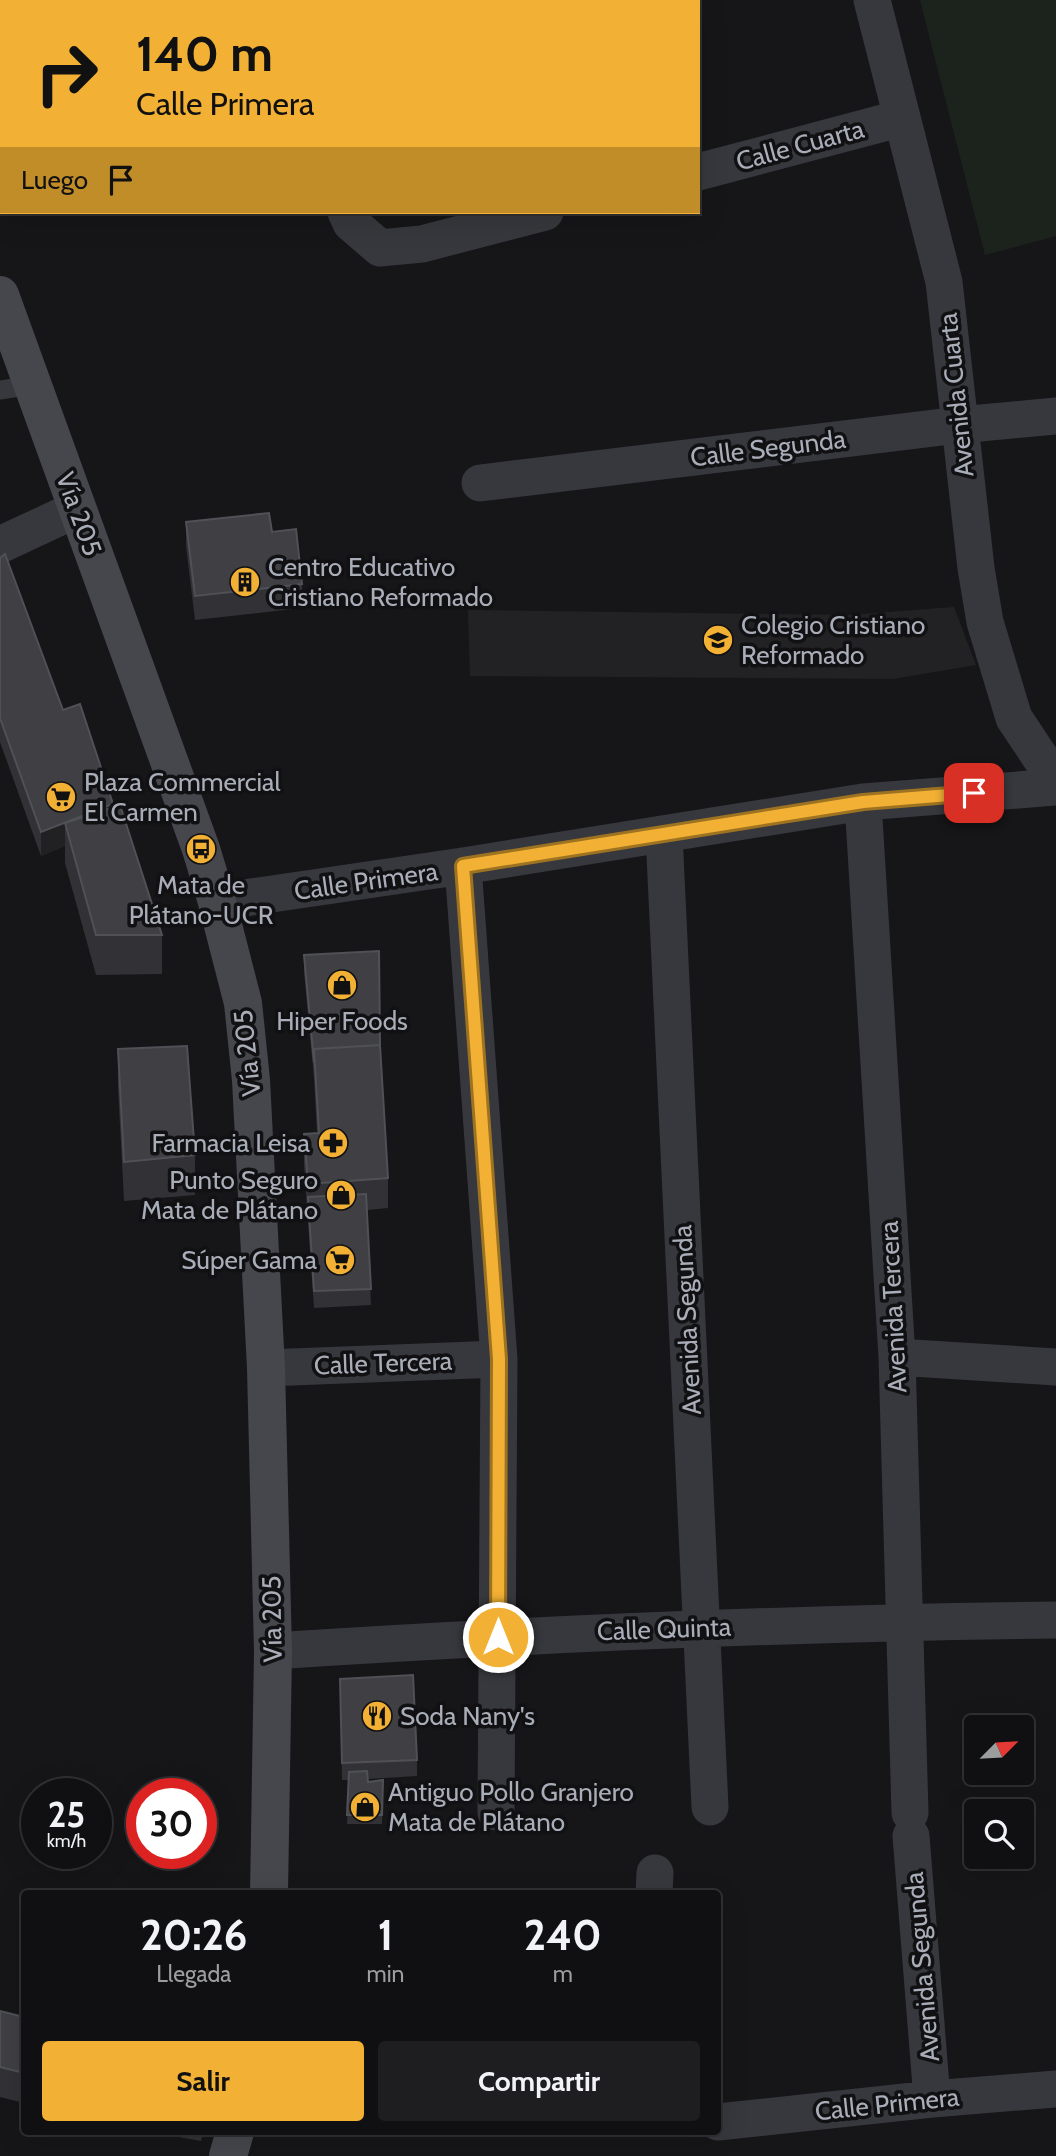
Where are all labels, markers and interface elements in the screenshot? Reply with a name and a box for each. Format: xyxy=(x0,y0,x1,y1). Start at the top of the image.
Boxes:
text: 140 m xyxy=(136,24,273,83)
icon: right xyxy=(21,28,112,119)
text: Calle Primera xyxy=(136,84,314,123)
street label: Calle Cuarta xyxy=(733,112,868,177)
icon: arrive xyxy=(102,161,140,199)
text: Luego xyxy=(21,164,88,196)
street label: Avenida Cuarta xyxy=(931,311,981,479)
street label: Calle Segunda xyxy=(688,423,848,473)
street label: Vía 205 xyxy=(49,468,109,560)
place label: Centro Educativo Cristiano Reformado xyxy=(268,551,493,613)
building icon: Centro Educativo Cristiano Reformado xyxy=(228,565,262,599)
place label: Colegio Cristiano Reformado xyxy=(741,609,925,671)
school or university icon: Colegio Cristiano Reformado xyxy=(701,623,735,657)
pin xyxy=(944,763,1004,823)
place label: Plaza Commercial El Carmen xyxy=(84,766,281,828)
icon: arrive xyxy=(955,774,993,812)
supermarket icon: Plaza Commercial El Carmen xyxy=(44,780,78,814)
bus stop icon: Mata de Plátano-UCR xyxy=(184,832,218,866)
street label: Calle Primera xyxy=(292,855,440,907)
place label: Mata de Plátano-UCR xyxy=(129,869,274,931)
shop icon: Hiper Foods xyxy=(325,968,359,1002)
place label: Hiper Foods xyxy=(276,1005,408,1037)
street label: Vía 205 xyxy=(227,1008,267,1098)
pharmacy icon: Farmacia Leisa xyxy=(316,1126,350,1160)
place label: Farmacia Leisa xyxy=(151,1127,311,1159)
place label: Punto Seguro Mata de Plátano xyxy=(141,1164,318,1226)
shop icon: Punto Seguro Mata de Plátano xyxy=(324,1178,358,1212)
street label: Avenida Tercera xyxy=(872,1220,913,1394)
street label: Avenida Segunda xyxy=(666,1224,708,1416)
supermarket icon: Súper Gama xyxy=(323,1243,357,1277)
place label: Súper Gama xyxy=(181,1244,318,1276)
street label: Calle Tercera xyxy=(313,1345,453,1381)
street label: Vía 205 xyxy=(255,1575,289,1663)
position arrow xyxy=(461,1600,535,1674)
street label: Calle Quinta xyxy=(596,1611,732,1647)
restaurant icon: Soda Nany's xyxy=(360,1699,394,1733)
place label: Soda Nany's xyxy=(400,1700,535,1732)
north arrow xyxy=(964,1715,1034,1785)
map controls xyxy=(964,1715,1034,1869)
place label: Antiguo Pollo Granjero Mata de Plátano xyxy=(388,1776,634,1838)
speed limit sign: 30 xyxy=(126,1778,217,1869)
shop icon: Antiguo Pollo Granjero Mata de Plátano xyxy=(348,1790,382,1824)
text: 25 xyxy=(48,1793,85,1836)
button: search xyxy=(964,1799,1034,1869)
text: km/h xyxy=(47,1830,86,1852)
street label: Avenida Segunda xyxy=(898,1870,946,2063)
text: 20:26 xyxy=(140,1909,247,1961)
text: 1 xyxy=(378,1909,393,1961)
text: 240 xyxy=(524,1909,602,1961)
text: Llegada xyxy=(156,1960,231,1988)
text: min xyxy=(367,1960,404,1988)
text: m xyxy=(553,1960,573,1988)
button: Salir xyxy=(42,2041,364,2121)
button: Compartir xyxy=(378,2041,700,2121)
street label: Calle Primera xyxy=(813,2080,961,2127)

